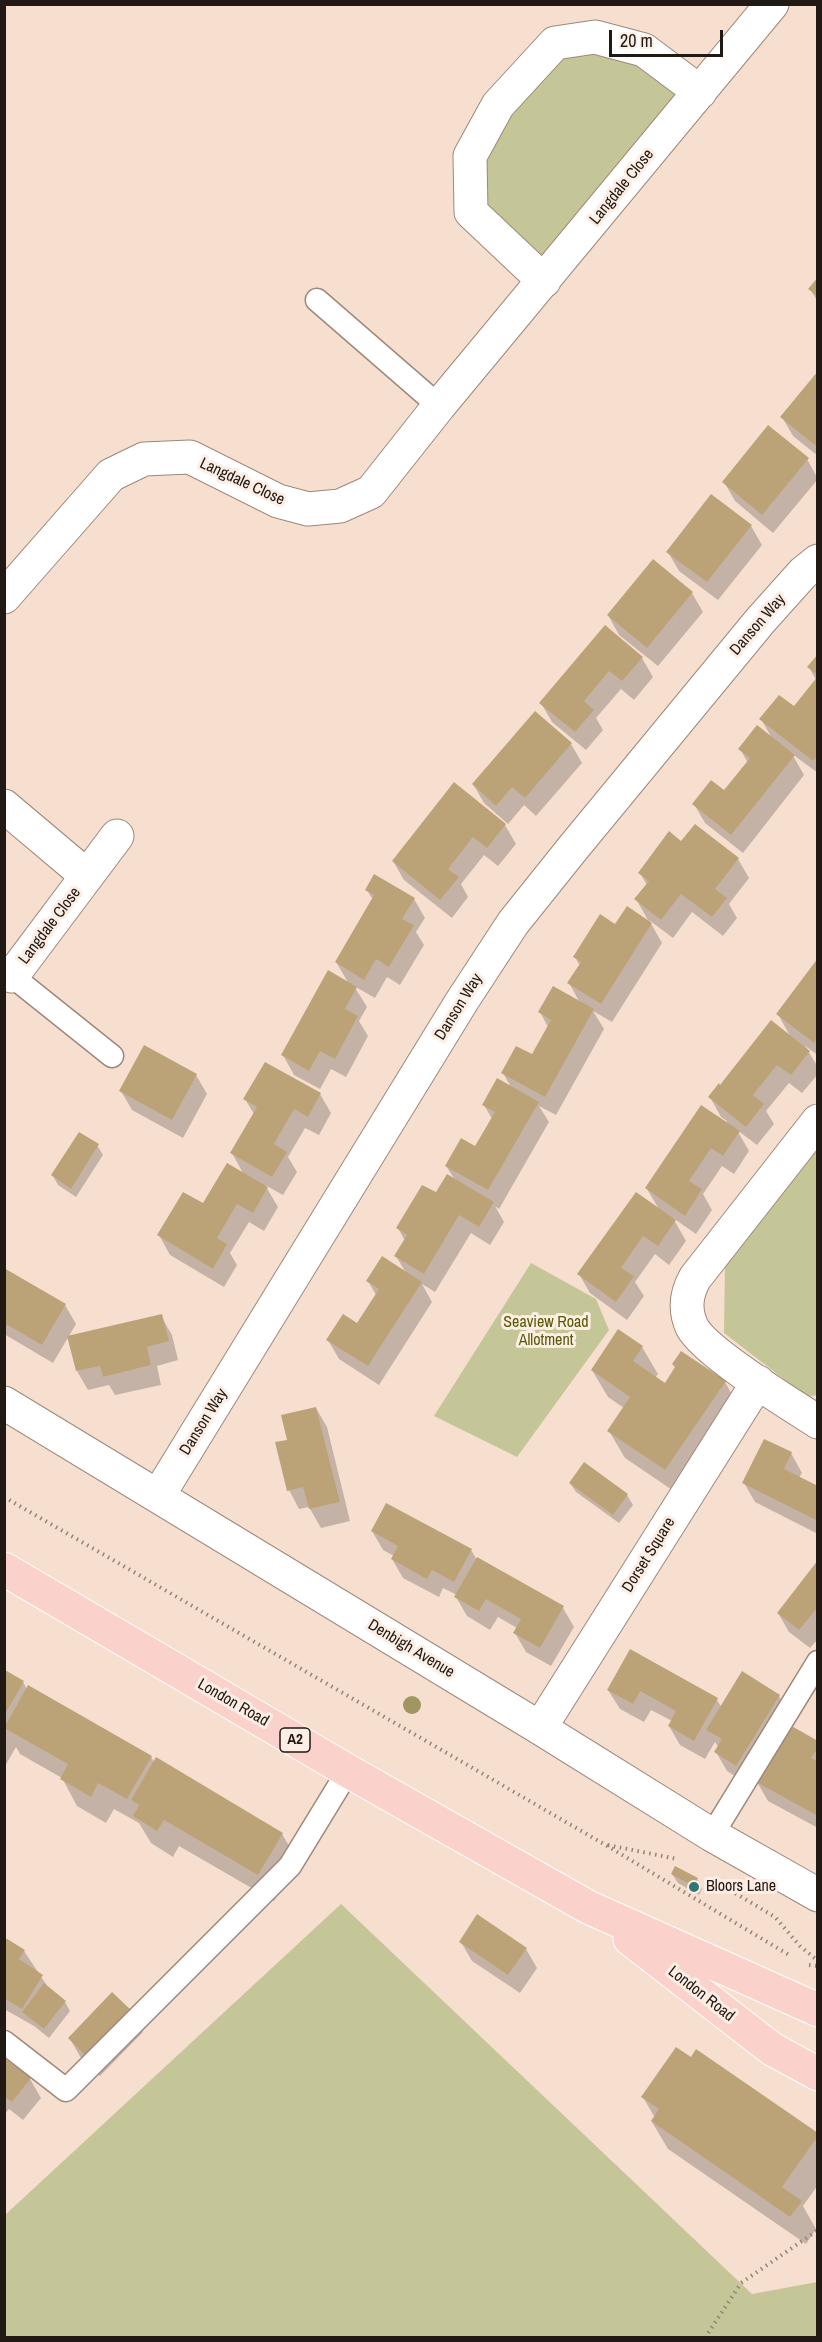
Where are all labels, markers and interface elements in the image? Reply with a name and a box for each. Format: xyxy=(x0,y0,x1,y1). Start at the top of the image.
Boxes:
scale bar xyxy=(612,18,726,56)
text: 20 m xyxy=(620,28,653,53)
street label: Langdale Close xyxy=(586,146,658,228)
street label: Langdale Close xyxy=(197,454,287,510)
street label: Danson Way xyxy=(726,591,790,659)
street label: Langdale Close xyxy=(15,884,85,968)
street label: Danson Way xyxy=(431,970,487,1044)
park label: Seaview Road Allotment xyxy=(503,1313,589,1351)
street label: Danson Way xyxy=(176,1385,232,1459)
street label: Dorset Square xyxy=(618,1514,680,1596)
street label: Denbigh Avenue xyxy=(364,1616,458,1682)
street label: London Road xyxy=(194,1675,272,1731)
road number: A2 xyxy=(280,1728,310,1752)
place label: Bloors Lane xyxy=(706,1877,776,1897)
marker: Bloors Lane xyxy=(687,1880,701,1894)
street label: London Road xyxy=(664,1962,738,2026)

